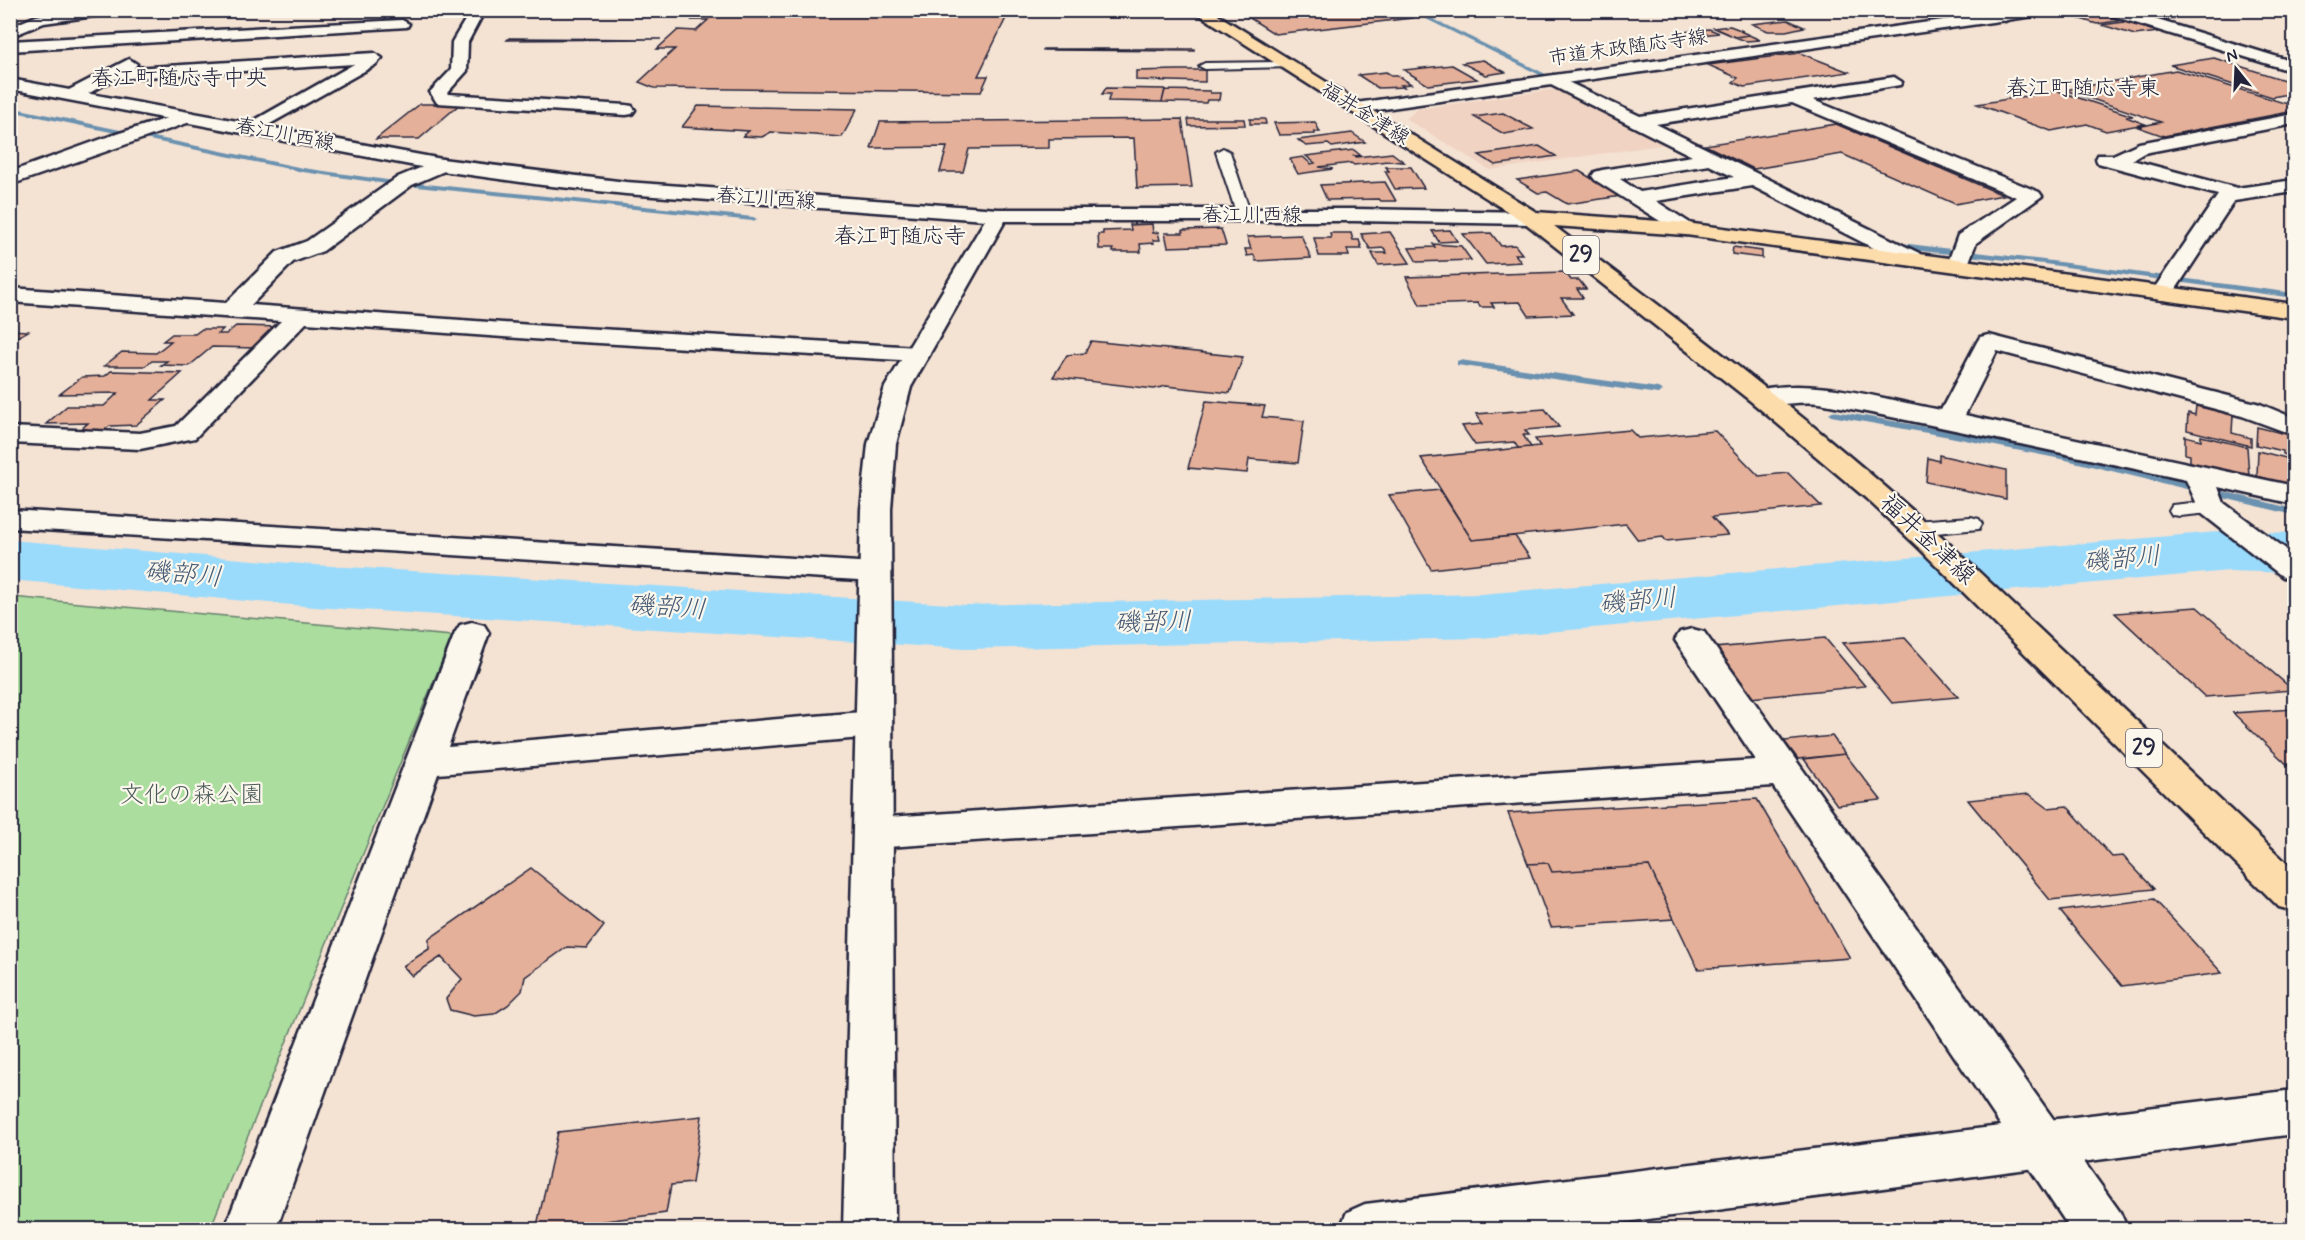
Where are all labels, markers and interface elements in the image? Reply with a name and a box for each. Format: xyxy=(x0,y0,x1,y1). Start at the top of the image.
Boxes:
street label: 市道末政随応寺線 xyxy=(1547,23,1709,73)
north arrow xyxy=(2206,39,2266,99)
text: N xyxy=(2224,45,2240,68)
district label: 春江町随応寺中央 xyxy=(91,65,267,93)
district label: 春江町随応寺東 xyxy=(2006,75,2160,103)
street label: 福井金津線 xyxy=(1315,76,1415,152)
street label: 春江川西線 xyxy=(233,112,337,158)
street label: 春江川西線 xyxy=(715,182,817,216)
street label: 春江川西線 xyxy=(1202,202,1302,229)
district label: 春江町随応寺 xyxy=(834,223,966,251)
road number: 29 xyxy=(1563,236,1599,274)
street label: 福井金津線 xyxy=(1873,488,1981,592)
water label: 磯部川 xyxy=(2082,540,2162,580)
water label: 磯部川 xyxy=(143,555,223,595)
water label: 磯部川 xyxy=(1598,582,1678,622)
water label: 磯部川 xyxy=(627,588,707,628)
water label: 磯部川 xyxy=(1114,605,1192,641)
road number: 29 xyxy=(2126,729,2162,767)
park label: 文化の森公園 xyxy=(120,780,264,811)

